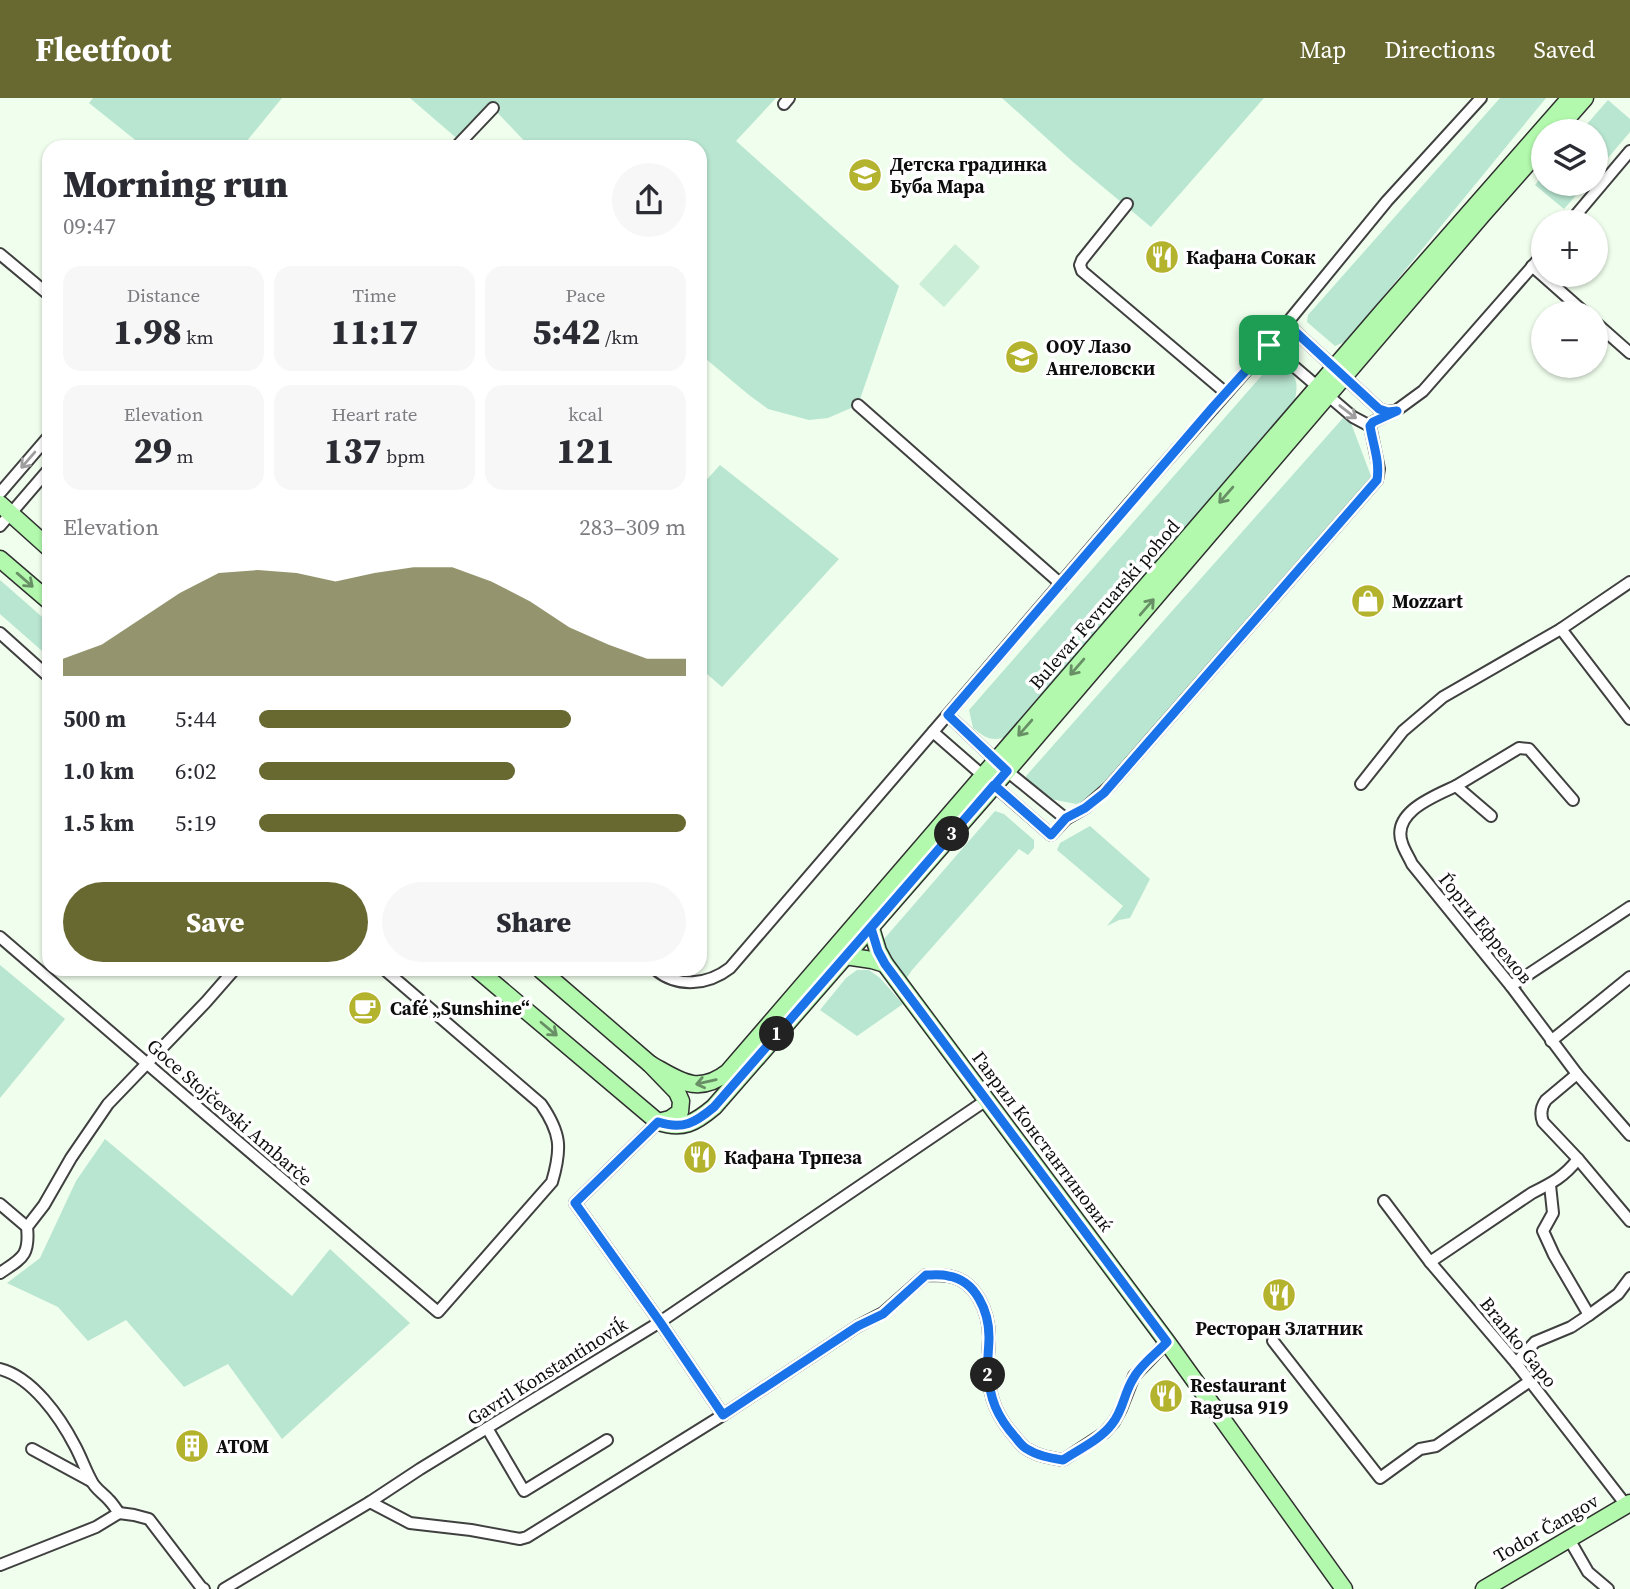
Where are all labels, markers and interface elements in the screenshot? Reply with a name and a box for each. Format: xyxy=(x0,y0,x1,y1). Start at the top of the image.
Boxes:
text: Fleetfoot xyxy=(35,27,172,72)
text: Map xyxy=(1299,33,1346,66)
text: Directions xyxy=(1384,33,1495,66)
text: Saved xyxy=(1533,33,1595,66)
map controls xyxy=(1531,119,1608,378)
button: layers xyxy=(1531,119,1608,196)
place label: Детска градинка Буба Мара xyxy=(890,151,1048,199)
school or university icon: Детска градинка Буба Мара xyxy=(846,156,884,194)
text: Morning run xyxy=(63,158,288,210)
button: share xyxy=(612,163,686,237)
text: 09:47 xyxy=(63,210,116,242)
button: + xyxy=(1531,210,1608,287)
restaurant icon: Кафана Сокак xyxy=(1143,238,1181,276)
place label: Кафана Сокак xyxy=(1186,244,1316,270)
text: Distance xyxy=(127,282,200,308)
text: Time xyxy=(353,282,396,308)
text: Pace xyxy=(566,282,605,308)
button: − xyxy=(1531,301,1608,378)
text: 1.98 xyxy=(113,308,182,356)
text: 11:17 xyxy=(331,308,418,356)
text: 5:42 xyxy=(532,308,601,356)
pin xyxy=(1239,315,1299,375)
text: km xyxy=(182,324,214,350)
text: /km xyxy=(601,324,639,350)
icon: arrive xyxy=(1250,326,1288,364)
place label: ООУ Лазо Ангеловски xyxy=(1046,333,1155,381)
school or university icon: ООУ Лазо Ангеловски xyxy=(1003,338,1041,376)
text: Elevation xyxy=(124,401,203,427)
text: Heart rate xyxy=(331,401,418,427)
text: kcal xyxy=(568,401,603,427)
one-way arrow xyxy=(1339,405,1357,420)
text: 29 xyxy=(133,427,172,475)
text: 137 xyxy=(324,427,382,475)
text: 121 xyxy=(557,427,614,475)
text: m xyxy=(172,443,194,469)
text: bpm xyxy=(382,443,425,469)
one-way arrow xyxy=(20,451,36,469)
one-way arrow xyxy=(1218,485,1234,503)
text: Elevation xyxy=(63,511,159,543)
text: 283–309 m xyxy=(579,511,686,543)
street label: Bulevar Fevruarski pohod xyxy=(1023,513,1185,695)
one-way arrow xyxy=(15,572,33,588)
shop icon: Mozzart xyxy=(1349,582,1387,620)
place label: Mozzart xyxy=(1392,588,1463,614)
one-way arrow xyxy=(1139,599,1155,617)
one-way arrow xyxy=(1069,658,1085,676)
text: 500 m xyxy=(63,703,126,735)
text: 5:44 xyxy=(175,703,216,735)
one-way arrow xyxy=(1017,719,1033,737)
text: 1.0 km xyxy=(63,755,134,787)
text: 6:02 xyxy=(175,755,216,787)
text: 1.5 km xyxy=(63,807,134,839)
text: 5:19 xyxy=(175,807,216,839)
pin: 3 xyxy=(934,816,970,852)
text: 3 xyxy=(946,820,957,846)
street label: Ѓорги Ефремов xyxy=(1433,867,1539,989)
button: Save xyxy=(63,882,368,962)
button: Share xyxy=(382,882,686,962)
cafe icon: Café „Sunshine“ xyxy=(346,989,384,1027)
place label: Café „Sunshine“ xyxy=(390,995,530,1021)
pin: 1 xyxy=(760,1016,794,1052)
text: 1 xyxy=(771,1020,782,1046)
one-way arrow xyxy=(539,1022,557,1037)
street label: Goce Stojčevski Ambarče xyxy=(141,1033,319,1191)
street label: Гаврил Константиновиќ xyxy=(966,1045,1120,1237)
one-way arrow xyxy=(695,1076,718,1089)
restaurant icon: Кафана Трпеза xyxy=(681,1138,719,1176)
place label: Кафана Трпеза xyxy=(724,1144,863,1170)
restaurant icon: Ресторан Златник xyxy=(1260,1276,1298,1314)
street label: Branko Gapo xyxy=(1474,1291,1564,1393)
street label: Gavril Konstantinoviḱ xyxy=(462,1311,633,1431)
place label: Ресторан Златник xyxy=(1195,1315,1364,1341)
pin: 2 xyxy=(970,1358,1006,1392)
text: 2 xyxy=(982,1361,993,1387)
place label: Restaurant Ragusa 919 xyxy=(1190,1372,1288,1420)
restaurant icon: Restaurant Ragusa 919 xyxy=(1147,1377,1185,1415)
building icon: АТОМ xyxy=(173,1427,211,1465)
place label: АТОМ xyxy=(216,1433,269,1459)
street label: Todor Čangov xyxy=(1489,1487,1604,1569)

